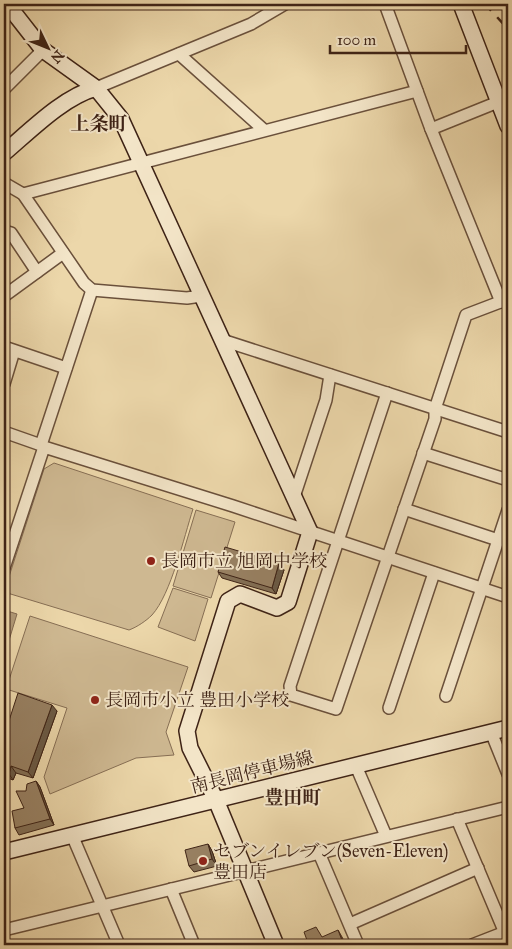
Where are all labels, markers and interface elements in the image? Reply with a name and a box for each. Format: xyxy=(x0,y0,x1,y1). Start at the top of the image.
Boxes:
north arrow xyxy=(22,22,72,72)
scale bar xyxy=(330,22,466,54)
text: 100 m xyxy=(337,31,377,49)
text: N xyxy=(47,46,67,67)
district label: 上条町 xyxy=(70,112,128,135)
place label: 長岡市立 旭岡中学校 xyxy=(161,550,327,572)
marker: 長岡市立 旭岡中学校 xyxy=(145,555,157,567)
place label: 長岡市小立 豊田小学校 xyxy=(105,689,289,711)
marker: 長岡市小立 豊田小学校 xyxy=(89,694,101,706)
street label: 南長岡停車場線 xyxy=(188,746,316,798)
district label: 豊田町 xyxy=(264,786,322,809)
place label: セブンイレブン(Seven-Eleven) 豊田店 xyxy=(213,840,448,883)
marker: セブンイレブン(Seven-Eleven) 豊田店 xyxy=(197,855,209,867)

